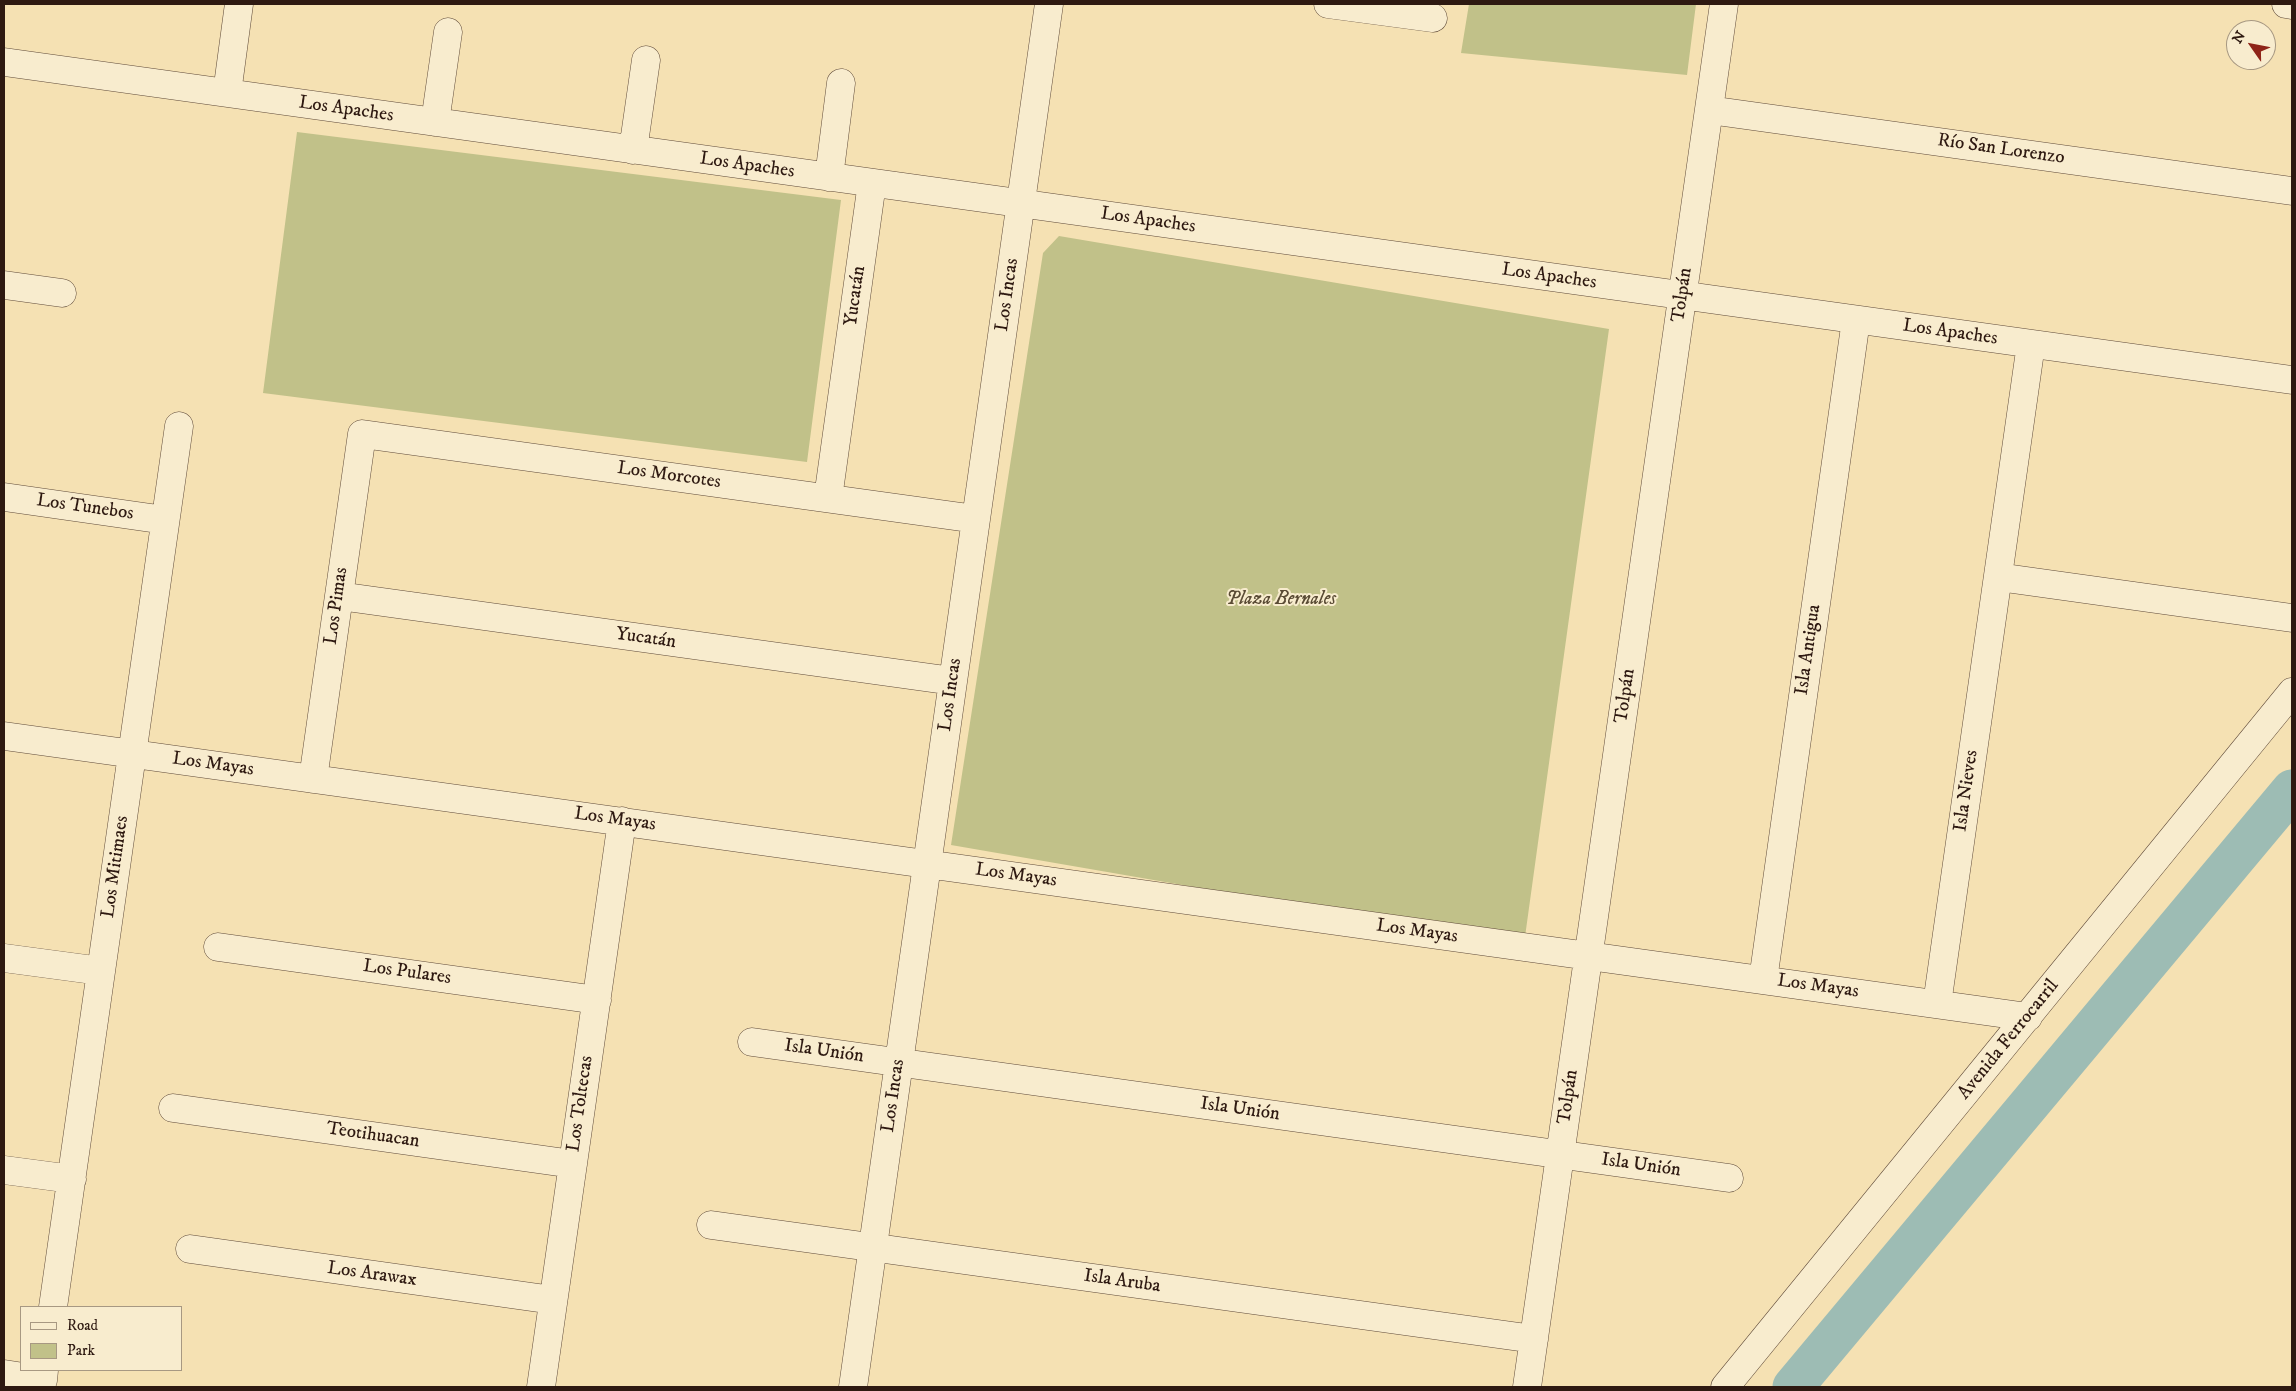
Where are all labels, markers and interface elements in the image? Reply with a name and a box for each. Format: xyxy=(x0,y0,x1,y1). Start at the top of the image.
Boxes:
north arrow xyxy=(2226,20,2276,70)
text: N xyxy=(2229,28,2250,47)
street label: Los Apaches xyxy=(297,92,395,128)
street label: Río San Lorenzo xyxy=(1936,130,2066,170)
street label: Los Apaches xyxy=(698,148,796,184)
street label: Los Apaches xyxy=(1099,203,1197,239)
street label: Los Incas xyxy=(992,257,1024,333)
street label: Los Apaches xyxy=(1500,259,1598,295)
street label: Yucatán xyxy=(841,265,871,327)
street label: Tolpán xyxy=(1668,266,1698,324)
street label: Los Apaches xyxy=(1901,315,1999,351)
street label: Los Morcotes xyxy=(616,457,722,495)
street label: Los Tunebos xyxy=(35,490,135,526)
street label: Los Pimas xyxy=(320,566,354,646)
park label: Plaza Bernales xyxy=(1226,589,1336,611)
street label: Isla Antigua xyxy=(1791,603,1827,697)
street label: Yucatán xyxy=(615,624,677,654)
street label: Los Incas xyxy=(935,657,967,733)
street label: Tolpán xyxy=(1611,667,1641,725)
street label: Los Mayas xyxy=(171,748,255,782)
street label: Isla Nieves xyxy=(1950,749,1984,833)
street label: Los Mayas xyxy=(573,803,657,837)
street label: Los Mitimaes xyxy=(98,814,134,920)
street label: Los Mayas xyxy=(974,859,1058,893)
street label: Los Mayas xyxy=(1375,915,1459,949)
street label: Los Pulares xyxy=(362,956,452,990)
street label: Los Mayas xyxy=(1776,970,1860,1004)
street label: Avenida Ferrocarril xyxy=(1954,975,2064,1105)
street label: Isla Unión xyxy=(783,1035,865,1069)
street label: Los Toltecas xyxy=(563,1054,599,1154)
street label: Los Incas xyxy=(878,1058,910,1134)
street label: Tolpán xyxy=(1554,1068,1584,1126)
street label: Isla Unión xyxy=(1199,1093,1281,1127)
street label: Teotihuacan xyxy=(325,1118,421,1154)
street label: Isla Unión xyxy=(1600,1149,1682,1183)
street label: Los Arawax xyxy=(326,1257,418,1293)
street label: Isla Aruba xyxy=(1082,1265,1162,1299)
legend xyxy=(20,1306,182,1371)
text: Road xyxy=(67,1316,98,1335)
text: Park xyxy=(67,1341,95,1360)

